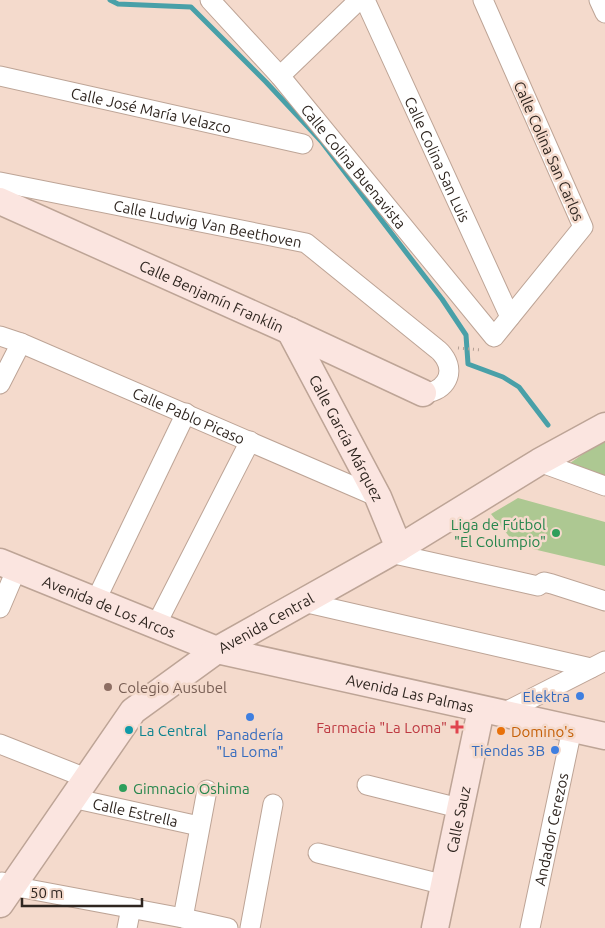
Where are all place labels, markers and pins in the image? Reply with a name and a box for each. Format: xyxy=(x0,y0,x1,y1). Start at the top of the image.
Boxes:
place label: Liga de Fútbol "El Columpio" xyxy=(451,516,546,550)
marker: Liga de Fútbol "El Columpio" xyxy=(550,527,562,539)
place label: Colegio Ausubel xyxy=(118,679,227,696)
marker: Colegio Ausubel xyxy=(102,681,114,693)
place label: Elektra xyxy=(523,688,570,705)
marker: Elektra xyxy=(574,690,586,702)
marker: Panadería "La Loma" xyxy=(244,711,256,723)
place label: Farmacia "La Loma" xyxy=(316,719,447,736)
marker: Farmacia "La Loma" xyxy=(451,721,463,733)
place label: La Central xyxy=(139,722,207,739)
place label: Domino's xyxy=(511,723,574,740)
marker: La Central xyxy=(123,724,135,736)
marker: Domino's xyxy=(495,725,507,737)
place label: Panadería "La Loma" xyxy=(216,726,284,760)
place label: Tiendas 3B xyxy=(471,742,545,759)
marker: Tiendas 3B xyxy=(549,744,561,756)
place label: Gimnacio Oshima xyxy=(133,780,250,797)
marker: Gimnacio Oshima xyxy=(117,782,129,794)

